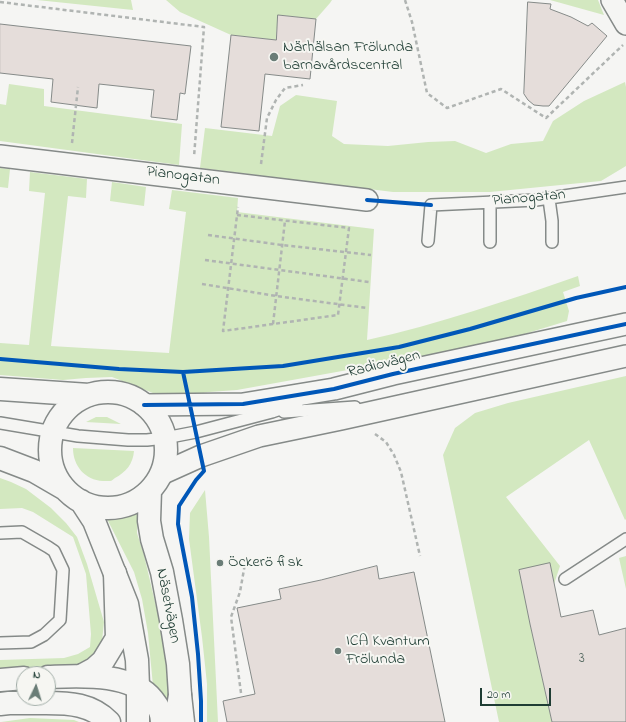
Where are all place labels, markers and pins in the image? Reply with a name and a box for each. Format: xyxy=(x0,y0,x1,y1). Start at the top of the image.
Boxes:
place label: Närhälsan Frölunda barnavårdscentral xyxy=(283,38,413,76)
marker: Närhälsan Frölunda barnavårdscentral xyxy=(268,51,280,63)
place label: Öckerö fisk xyxy=(228,553,303,573)
marker: Öckerö fisk xyxy=(215,558,225,568)
place label: ICA Kvantum Frölunda xyxy=(346,632,430,670)
marker: ICA Kvantum Frölunda xyxy=(333,646,343,656)

